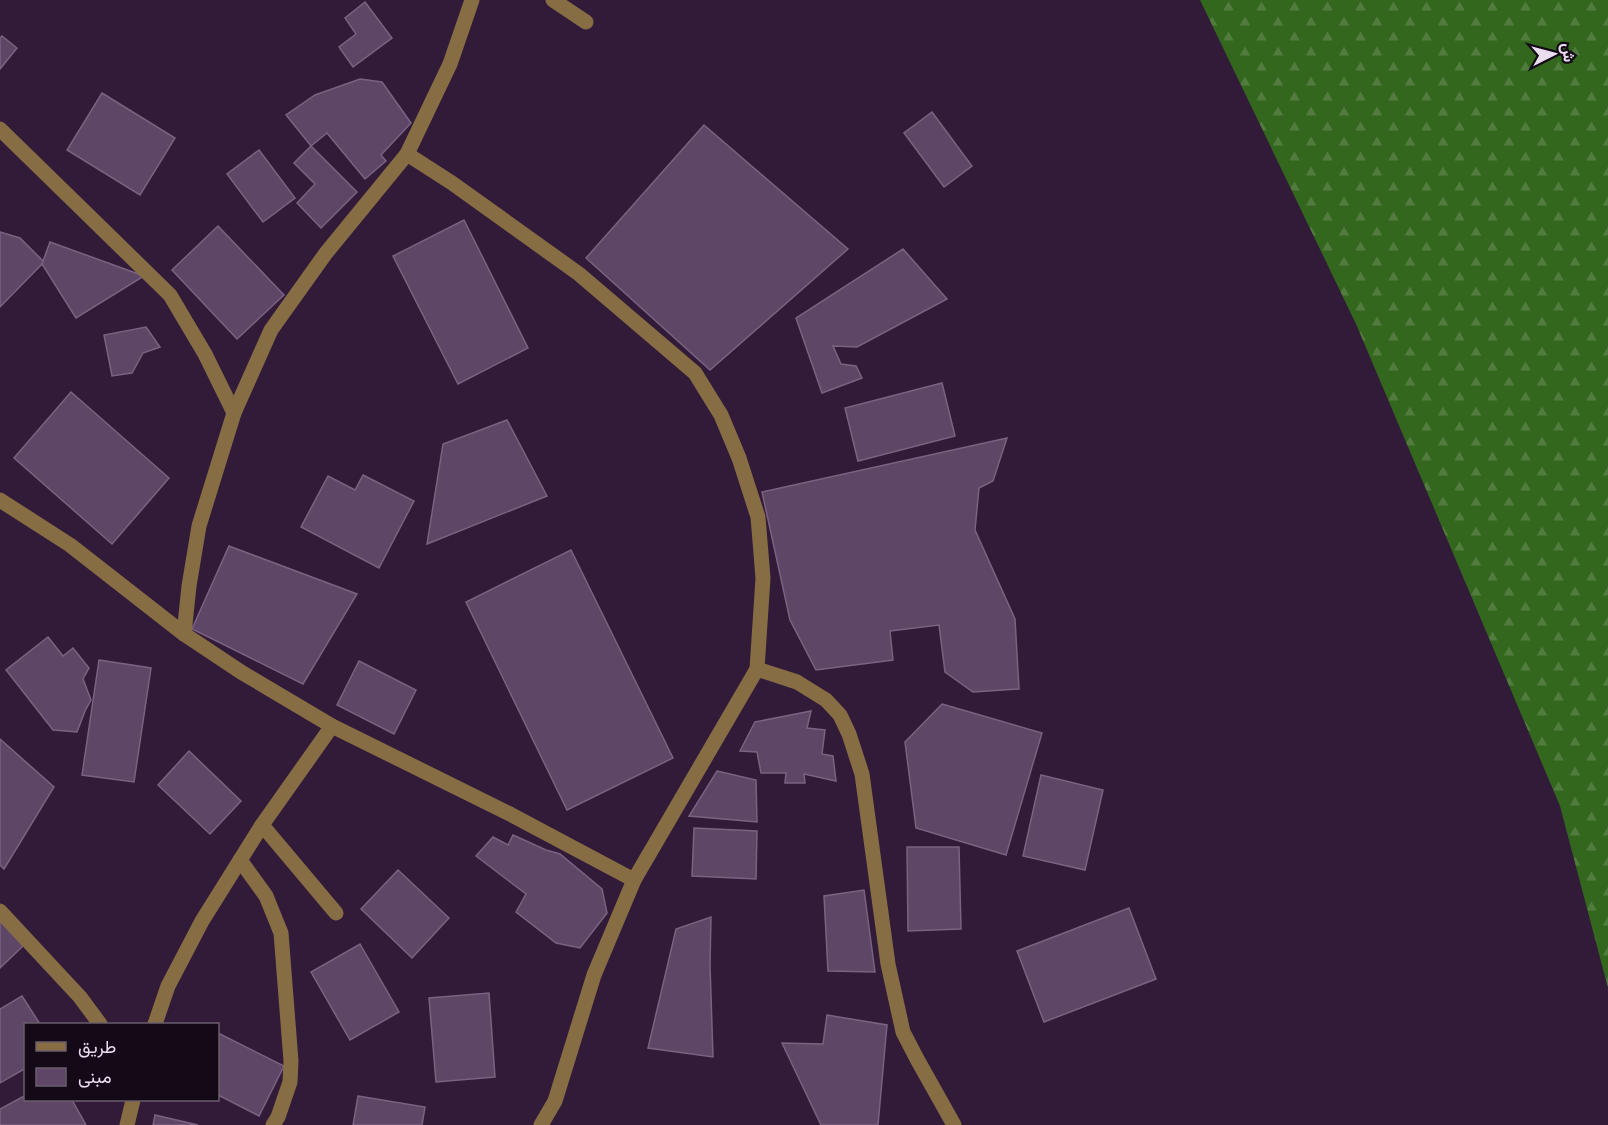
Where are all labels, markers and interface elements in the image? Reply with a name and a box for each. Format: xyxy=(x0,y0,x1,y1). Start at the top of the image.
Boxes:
north arrow xyxy=(1524,24,1584,84)
text: ش xyxy=(1558,42,1580,63)
legend xyxy=(24,1023,219,1101)
text: طريق xyxy=(78,1035,116,1058)
text: مبنى xyxy=(78,1065,112,1088)

